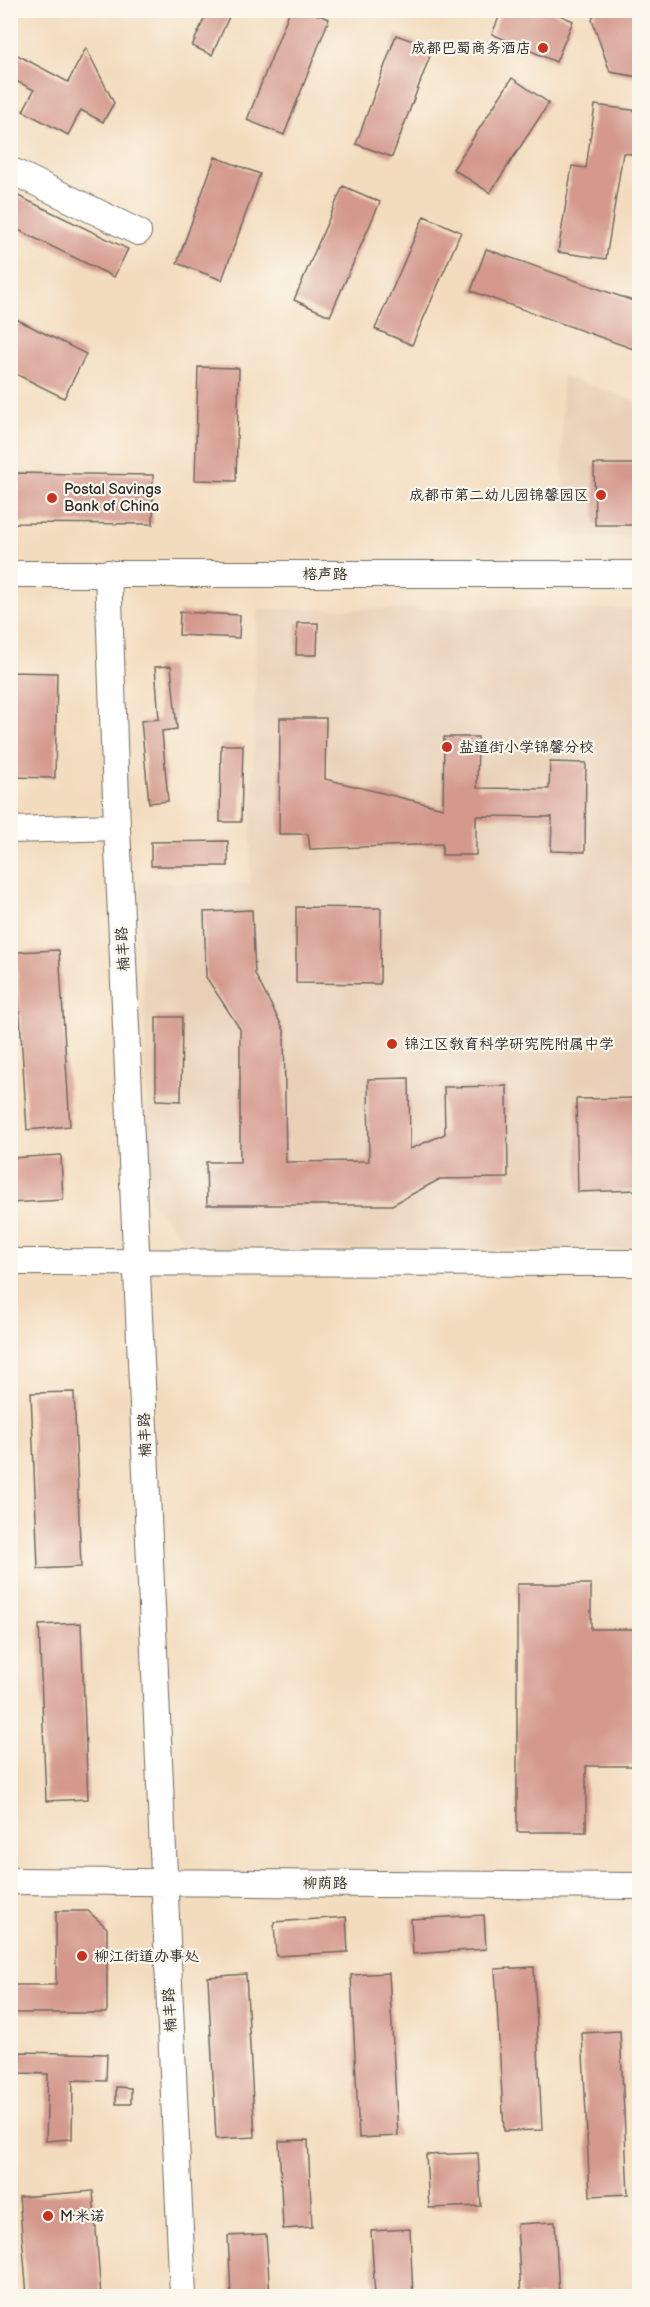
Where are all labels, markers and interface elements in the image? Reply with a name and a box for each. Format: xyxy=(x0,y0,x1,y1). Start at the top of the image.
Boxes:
place label: 成都巴蜀商务酒店 xyxy=(411,39,531,58)
marker: 成都巴蜀商务酒店 xyxy=(536,41,550,55)
place label: Postal Savings Bank of China xyxy=(64,480,162,516)
place label: 成都市第二幼儿园锦馨园区 xyxy=(409,486,589,505)
marker: 成都市第二幼儿园锦馨园区 xyxy=(594,488,608,502)
marker: Postal Savings Bank of China xyxy=(45,491,59,505)
street label: 榕声路 xyxy=(302,565,348,584)
place label: 盐道街小学锦馨分校 xyxy=(459,738,594,757)
marker: 盐道街小学锦馨分校 xyxy=(440,740,454,754)
street label: 楠丰路 xyxy=(112,926,134,972)
place label: 锦江区教育科学研究院附属中学 xyxy=(404,1035,614,1054)
marker: 锦江区教育科学研究院附属中学 xyxy=(385,1037,399,1051)
street label: 楠丰路 xyxy=(135,1412,155,1458)
street label: 柳荫路 xyxy=(302,1874,348,1893)
place label: 柳江街道办事处 xyxy=(94,1947,199,1966)
marker: 柳江街道办事处 xyxy=(75,1949,89,1963)
street label: 楠丰路 xyxy=(159,1987,181,2033)
place label: M·米诺 xyxy=(60,2207,105,2226)
marker: M·米诺 xyxy=(41,2209,55,2223)

